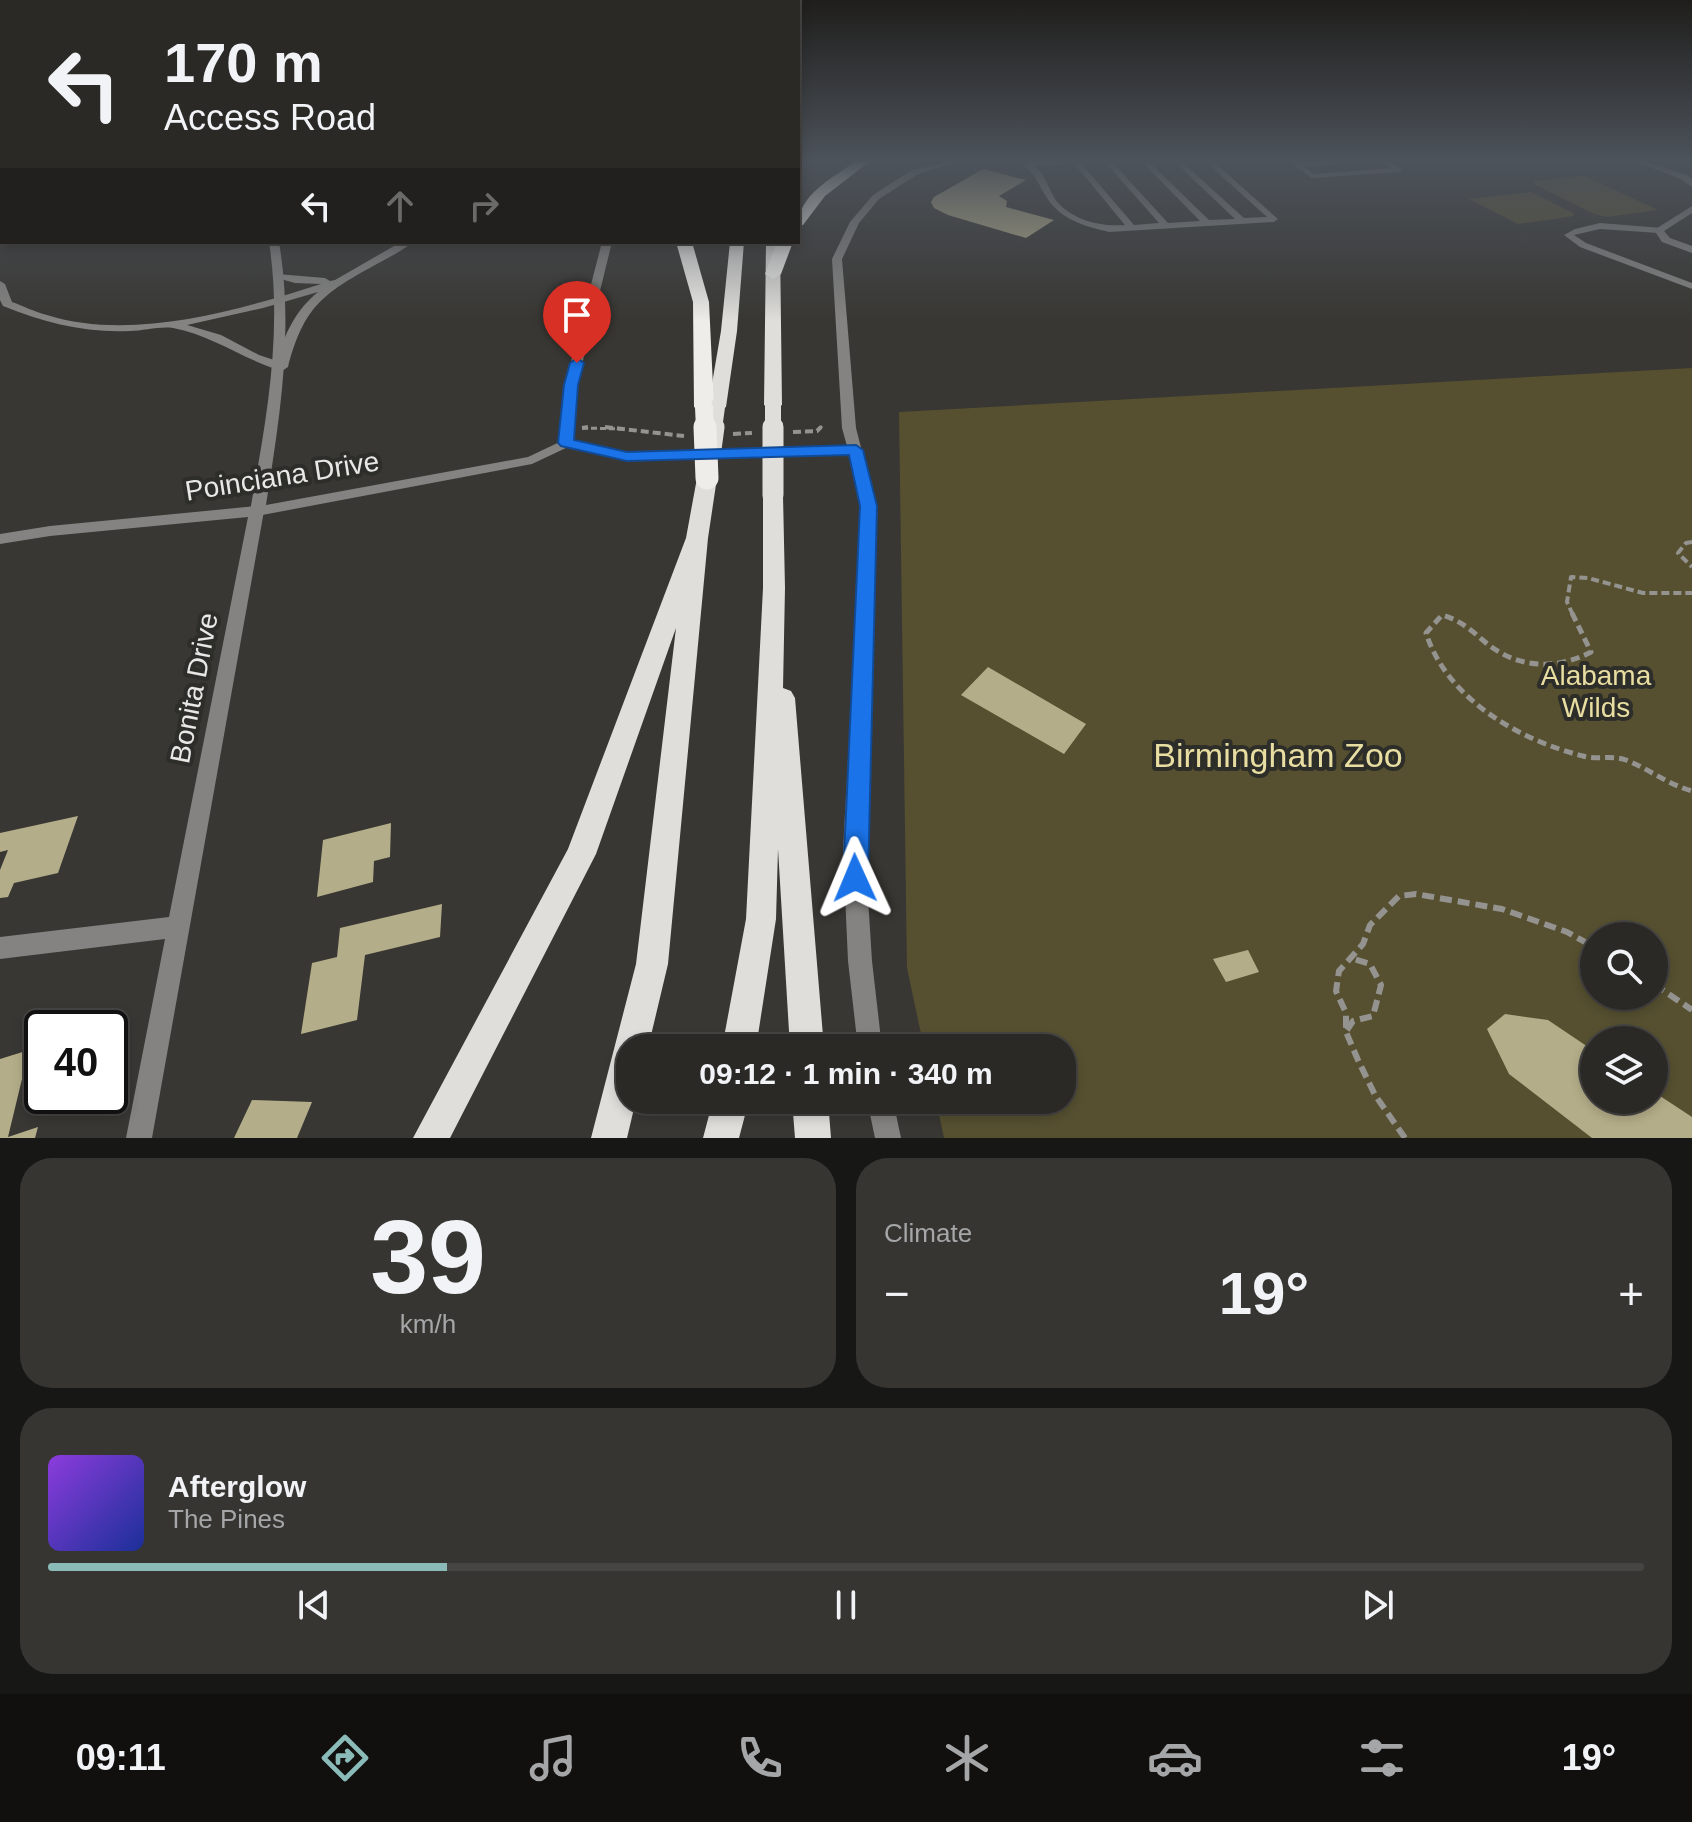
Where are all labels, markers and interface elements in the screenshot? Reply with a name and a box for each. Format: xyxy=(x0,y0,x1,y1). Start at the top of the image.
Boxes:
text: 170 m xyxy=(164,31,323,94)
icon: left xyxy=(32,32,136,136)
text: Access Road xyxy=(164,97,376,138)
icon: left xyxy=(294,184,338,228)
icon: ahead xyxy=(378,184,422,228)
icon: right xyxy=(462,184,506,228)
pin xyxy=(543,281,611,363)
icon: arrive xyxy=(555,293,599,337)
street label: Poinciana Drive xyxy=(183,445,381,507)
street label: Bonita Drive xyxy=(164,610,224,766)
park label: Alabama Wilds xyxy=(1541,660,1652,723)
park label: Birmingham Zoo xyxy=(1153,736,1403,774)
position arrow xyxy=(813,836,897,920)
map controls xyxy=(1580,922,1668,1114)
button: search xyxy=(1580,922,1668,1010)
speed limit sign: 40 xyxy=(24,1010,128,1114)
button: layers xyxy=(1580,1026,1668,1114)
text: 09:12 · 1 min · 340 m xyxy=(699,1057,993,1090)
text: 39 xyxy=(370,1199,486,1315)
text: Climate xyxy=(884,1218,972,1248)
text: 19° xyxy=(1219,1260,1309,1327)
text: − xyxy=(884,1269,910,1318)
text: + xyxy=(1618,1269,1644,1318)
text: km/h xyxy=(400,1309,456,1339)
text: Afterglow xyxy=(168,1470,306,1503)
text: The Pines xyxy=(168,1504,285,1534)
icon: previous xyxy=(292,1583,336,1627)
icon: pause xyxy=(824,1583,868,1627)
icon: next xyxy=(1356,1583,1400,1627)
icon: directions xyxy=(317,1730,373,1786)
icon: music xyxy=(525,1730,581,1786)
icon: phone xyxy=(732,1730,788,1786)
icon: climate xyxy=(939,1730,995,1786)
icon: car xyxy=(1147,1730,1203,1786)
icon: filters xyxy=(1354,1730,1410,1786)
text: 09:11 xyxy=(76,1737,166,1778)
text: 19° xyxy=(1562,1737,1616,1778)

